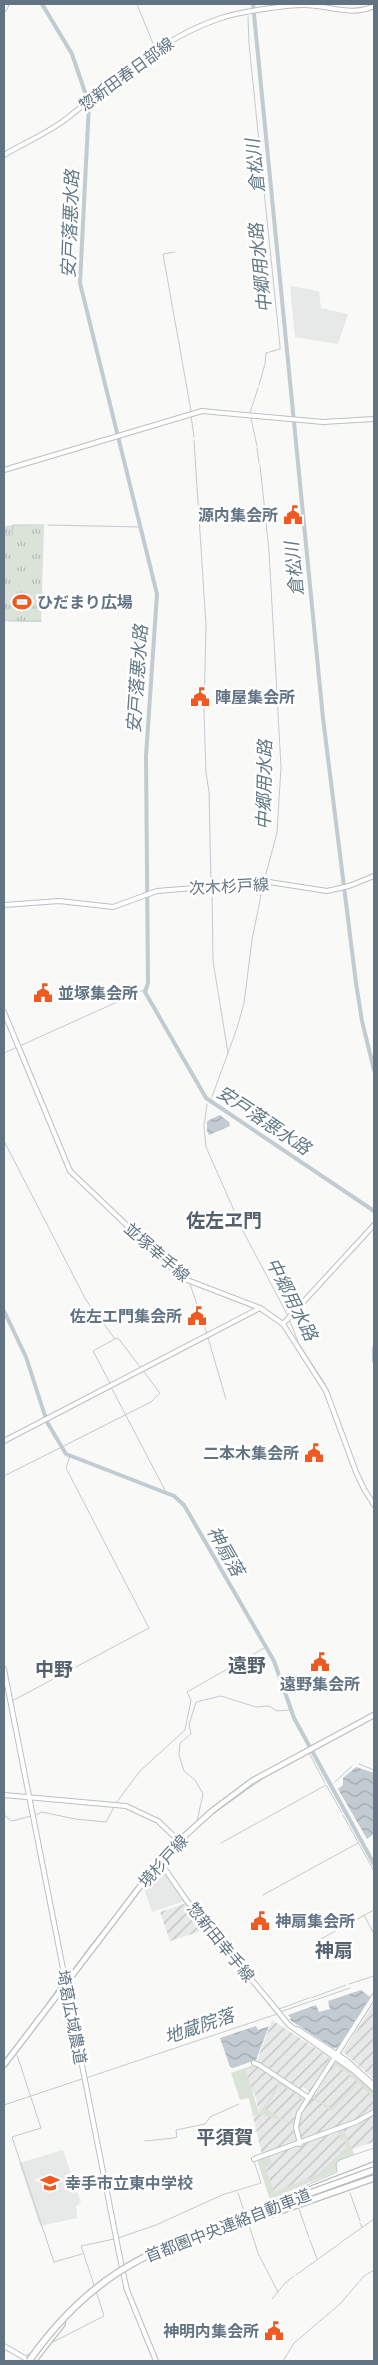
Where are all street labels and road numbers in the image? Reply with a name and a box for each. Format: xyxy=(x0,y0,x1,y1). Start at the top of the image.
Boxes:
street label: 惣新田春日部線 xyxy=(74,32,178,116)
street label: 次木杉戸線 xyxy=(188,873,270,899)
street label: 並塚幸手線 xyxy=(120,1217,194,1287)
street label: 境杉戸線 xyxy=(133,1830,193,1892)
street label: 惣新田幸手線 xyxy=(182,1898,260,1986)
street label: 埼葛広域農道 xyxy=(52,1968,92,2066)
street label: 首都圏中央連絡自動車道 xyxy=(142,2183,314,2267)

